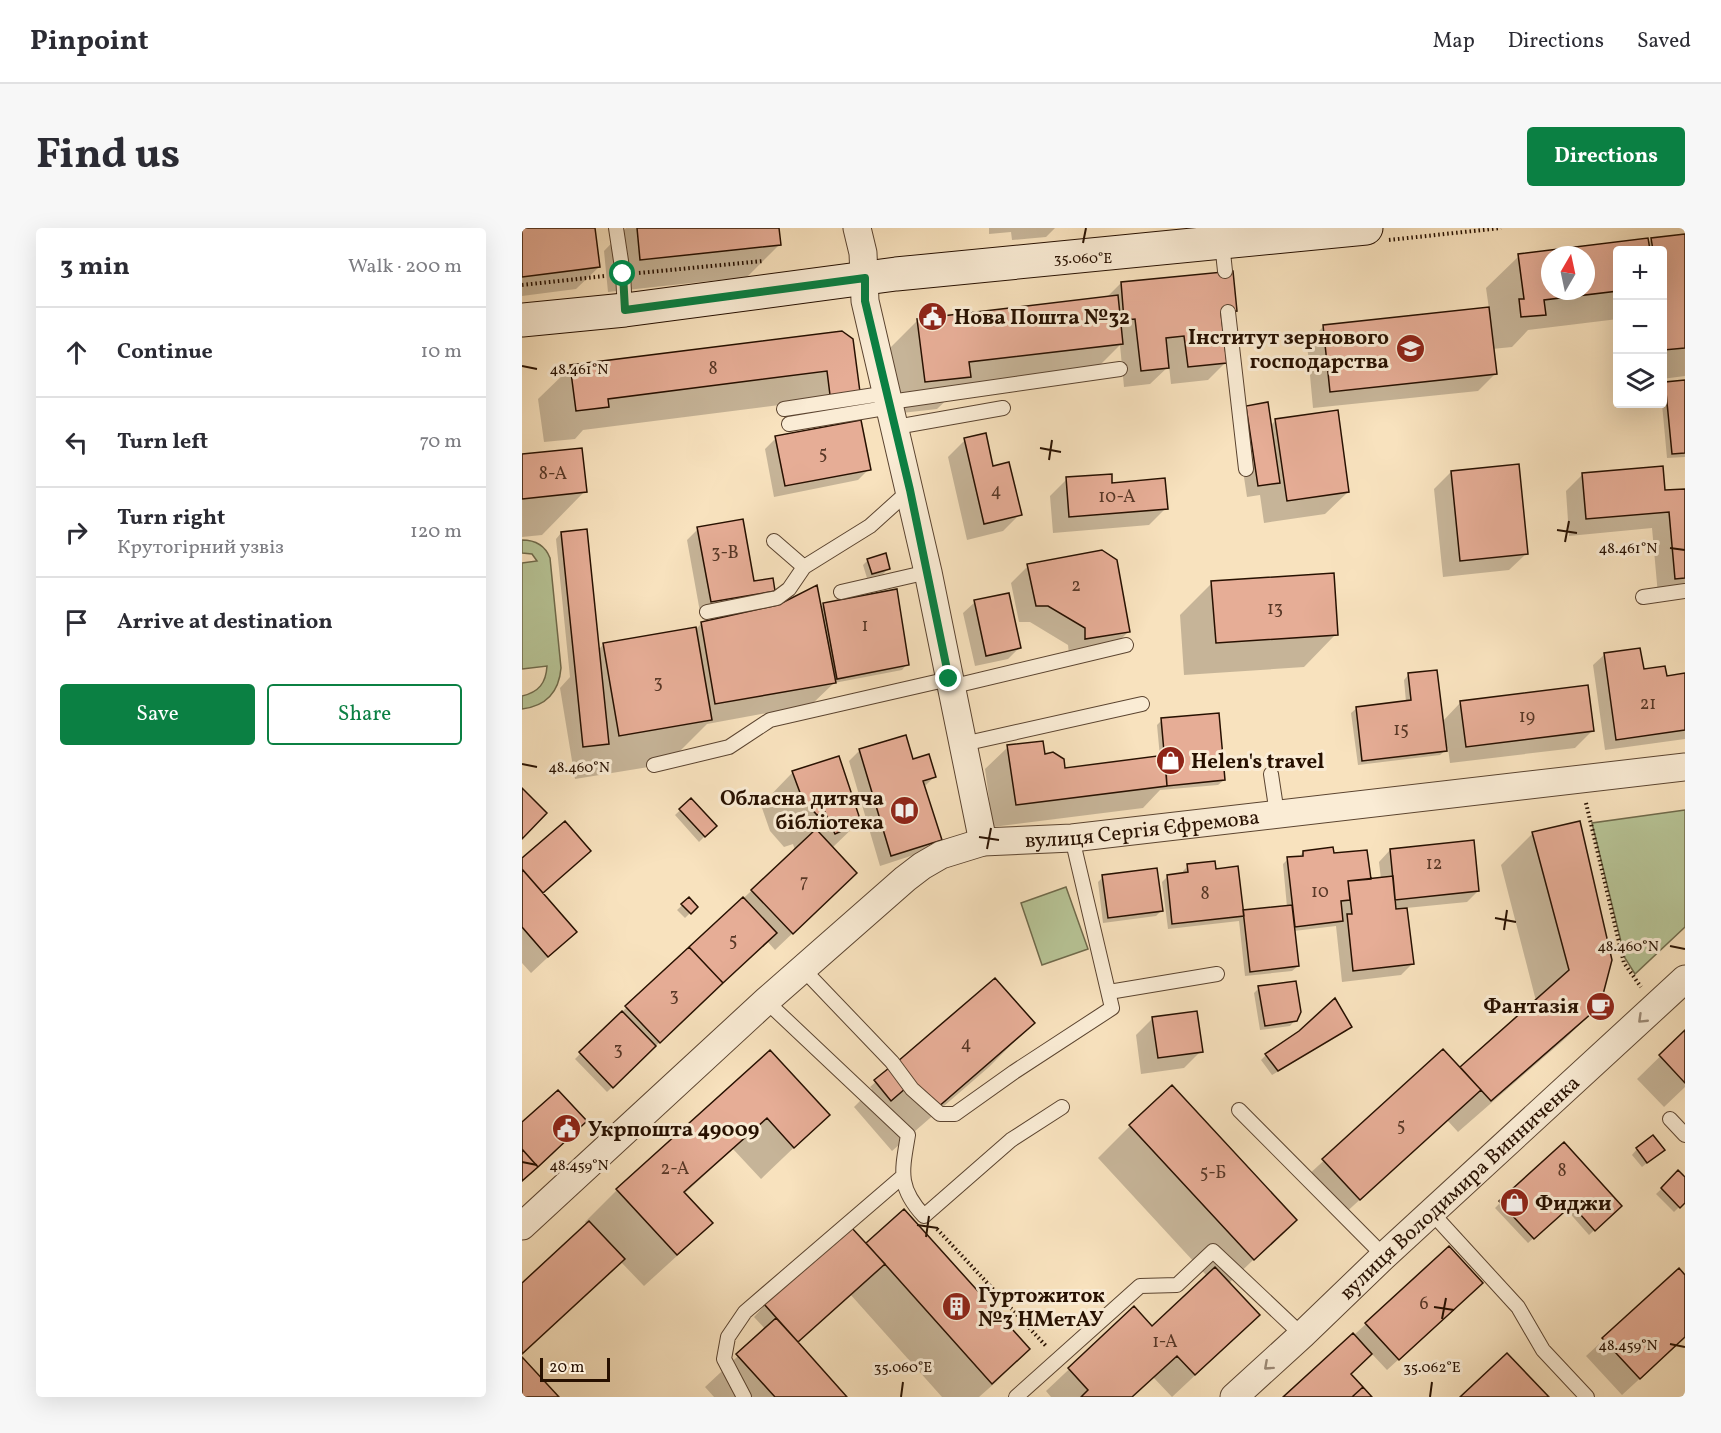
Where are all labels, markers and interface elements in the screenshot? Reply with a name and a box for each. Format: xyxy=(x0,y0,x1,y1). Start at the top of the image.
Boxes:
text: Pinpoint xyxy=(30,22,148,61)
text: Map xyxy=(1433,27,1475,56)
text: Directions xyxy=(1508,27,1604,56)
text: Saved xyxy=(1637,27,1691,56)
text: Find us xyxy=(36,127,180,186)
button: Directions xyxy=(1527,127,1685,186)
north arrow xyxy=(1541,246,1595,300)
map controls xyxy=(1613,246,1667,408)
button: + xyxy=(1613,246,1667,300)
text: 3 min xyxy=(60,249,130,285)
text: 35.060°E xyxy=(1054,249,1112,270)
text: Walk · 200 m xyxy=(348,253,462,281)
route start xyxy=(609,260,635,286)
button: − xyxy=(1613,300,1667,354)
public building icon: Нова Пошта №32 xyxy=(917,301,949,333)
place label: Нова Пошта №32 xyxy=(954,304,1130,333)
place label: Інститут зернового господарства xyxy=(1188,324,1389,377)
school or university icon: Інститут зернового господарства xyxy=(1394,333,1426,365)
icon: ahead xyxy=(60,336,93,369)
text: Continue xyxy=(117,337,213,368)
text: 10 m xyxy=(421,338,462,366)
button: layers xyxy=(1613,354,1667,408)
house number: 8 xyxy=(708,357,718,382)
text: 48.461°N xyxy=(550,360,608,381)
icon: left xyxy=(60,426,93,459)
text: Turn left xyxy=(117,427,208,458)
text: 70 m xyxy=(419,428,462,456)
house number: 5 xyxy=(819,442,827,467)
house number: 8-А xyxy=(539,462,567,487)
house number: 4 xyxy=(991,479,1001,504)
house number: 10-А xyxy=(1098,485,1136,510)
text: Turn right xyxy=(117,503,225,534)
icon: right xyxy=(60,516,93,549)
text: 120 m xyxy=(410,518,462,546)
text: Крутогірний узвіз xyxy=(117,534,284,562)
text: 48.461°N xyxy=(1599,539,1657,560)
house number: 3-В xyxy=(711,541,739,566)
house number: 2 xyxy=(1071,574,1081,599)
house number: 13 xyxy=(1267,597,1283,622)
icon: arrive xyxy=(60,606,93,639)
text: Arrive at destination xyxy=(117,607,333,638)
house number: 1 xyxy=(862,614,868,639)
route end xyxy=(935,665,961,691)
house number: 3 xyxy=(653,671,663,696)
button: Save xyxy=(60,684,255,745)
button: Share xyxy=(267,684,462,745)
house number: 21 xyxy=(1640,692,1656,717)
house number: 19 xyxy=(1519,705,1535,730)
house number: 15 xyxy=(1393,718,1409,743)
shop icon: Helen's travel xyxy=(1154,745,1186,777)
place label: Helen's travel xyxy=(1191,748,1324,777)
text: 48.460°N xyxy=(548,758,610,779)
place label: Обласна дитяча бібліотека xyxy=(720,785,884,838)
library icon: Обласна дитяча бібліотека xyxy=(889,794,921,826)
street label: вулиця Сергія Єфремова xyxy=(1024,803,1261,856)
house number: 12 xyxy=(1426,852,1442,877)
house number: 7 xyxy=(800,870,808,895)
house number: 10 xyxy=(1311,880,1329,905)
house number: 8 xyxy=(1200,882,1210,907)
house number: 5 xyxy=(729,929,737,954)
text: 48.460°N xyxy=(1597,937,1659,958)
house number: 3 xyxy=(669,984,679,1009)
cafe icon: Фантазія xyxy=(1584,990,1616,1022)
place label: Фантазія xyxy=(1483,993,1579,1022)
one-way arrow xyxy=(1638,1011,1649,1022)
house number: 4 xyxy=(961,1032,971,1057)
house number: 3 xyxy=(613,1038,623,1063)
street label: вулиця Володимира Винниченка xyxy=(1334,1069,1587,1307)
public building icon: Укрпошта 49009 xyxy=(551,1113,583,1145)
house number: 5 xyxy=(1397,1114,1405,1139)
place label: Укрпошта 49009 xyxy=(588,1116,759,1145)
text: 48.459°N xyxy=(549,1156,609,1177)
house number: 2-А xyxy=(661,1157,690,1182)
house number: 8 xyxy=(1557,1159,1567,1184)
house number: 5-Б xyxy=(1200,1161,1226,1186)
shop icon: Фиджи xyxy=(1498,1187,1530,1219)
place label: Фиджи xyxy=(1535,1190,1612,1219)
place label: Гуртожиток №3 НМетАУ xyxy=(978,1282,1105,1335)
building icon: Гуртожиток №3 НМетАУ xyxy=(941,1291,973,1323)
house number: 6 xyxy=(1419,1292,1429,1317)
house number: 1-А xyxy=(1152,1330,1178,1355)
text: 48.459°N xyxy=(1598,1336,1658,1357)
scale bar xyxy=(540,1355,610,1382)
text: 20 m xyxy=(549,1357,584,1379)
text: 35.060°E xyxy=(874,1358,932,1379)
text: 35.062°E xyxy=(1403,1358,1461,1379)
one-way arrow xyxy=(1264,1359,1275,1370)

